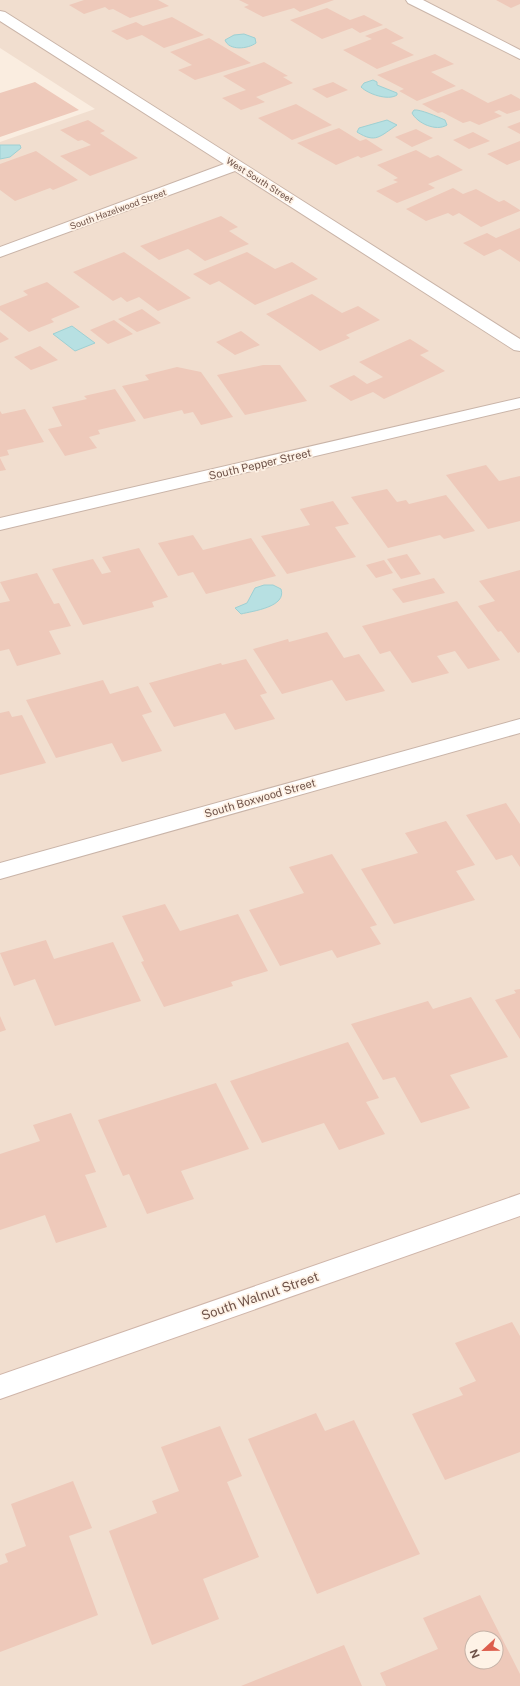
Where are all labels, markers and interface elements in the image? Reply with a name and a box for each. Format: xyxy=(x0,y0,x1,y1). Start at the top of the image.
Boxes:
street label: West South Street xyxy=(224,155,296,205)
street label: South Hazelwood Street xyxy=(68,186,168,232)
street label: South Pepper Street xyxy=(208,446,312,482)
street label: South Boxwood Street xyxy=(203,776,317,820)
street label: South Walnut Street xyxy=(199,1269,321,1323)
north arrow xyxy=(464,1630,504,1670)
text: N xyxy=(468,1648,482,1660)

